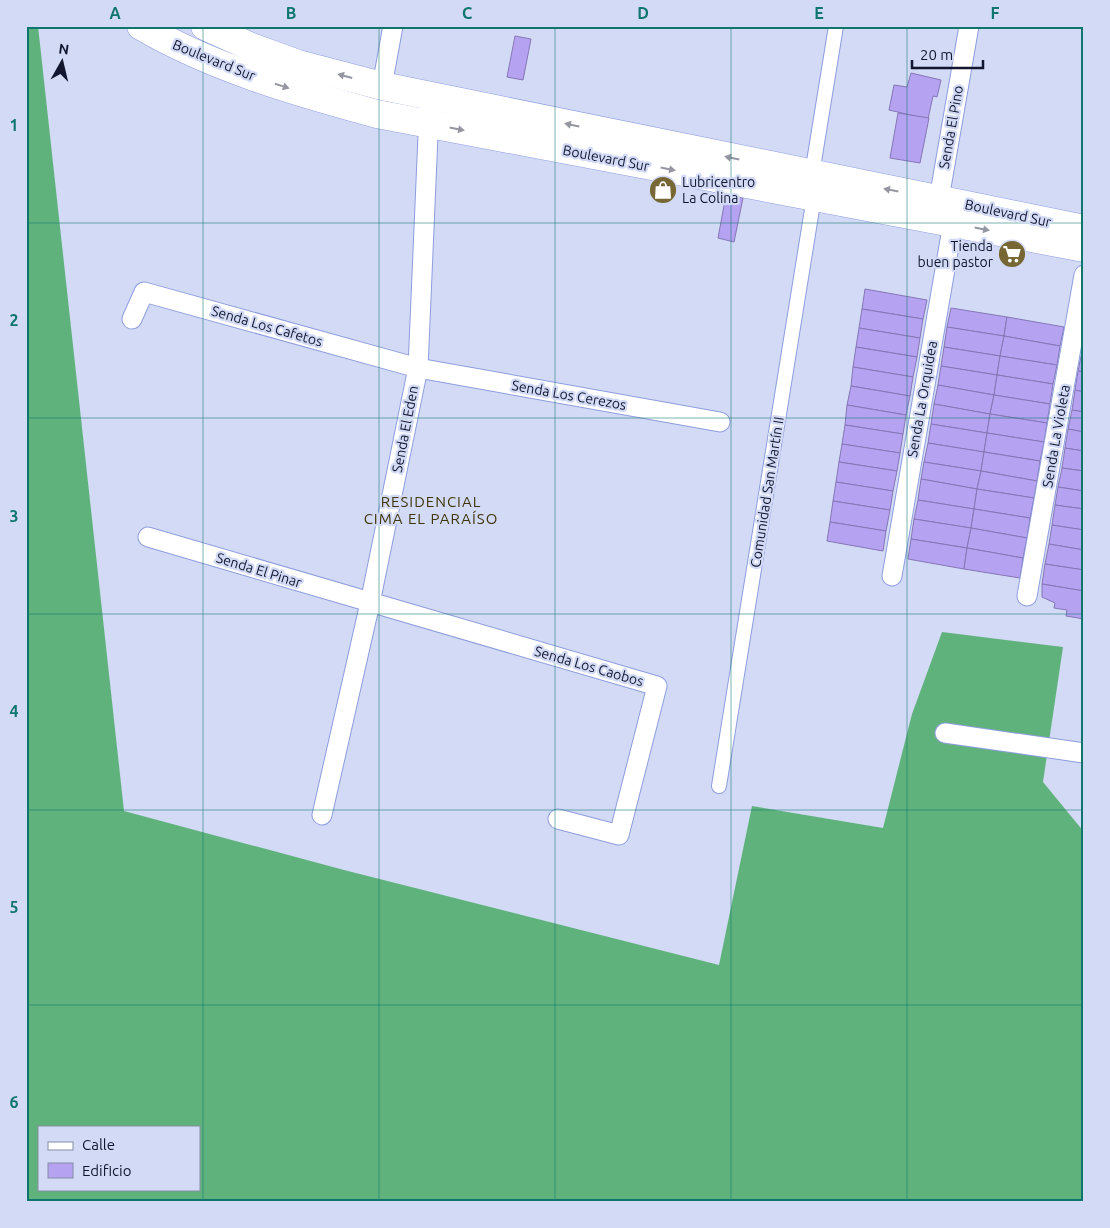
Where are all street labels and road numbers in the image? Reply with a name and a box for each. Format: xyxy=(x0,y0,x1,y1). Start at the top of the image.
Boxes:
street label: Boulevard Sur xyxy=(170,36,258,84)
street label: Senda El Pino xyxy=(936,84,966,170)
street label: Boulevard Sur xyxy=(561,142,651,174)
street label: Boulevard Sur xyxy=(963,196,1053,230)
street label: Senda Los Cafetos xyxy=(210,302,324,350)
street label: Senda La Orquidea xyxy=(904,339,940,459)
street label: Senda Los Cerezos xyxy=(510,377,628,413)
street label: Senda La Violeta xyxy=(1039,383,1073,489)
street label: Senda El Eden xyxy=(389,384,421,474)
street label: Comunidad San Martín II xyxy=(747,415,787,569)
street label: Senda El Pinar xyxy=(214,549,304,591)
street label: Senda Los Caobos xyxy=(533,643,645,689)

